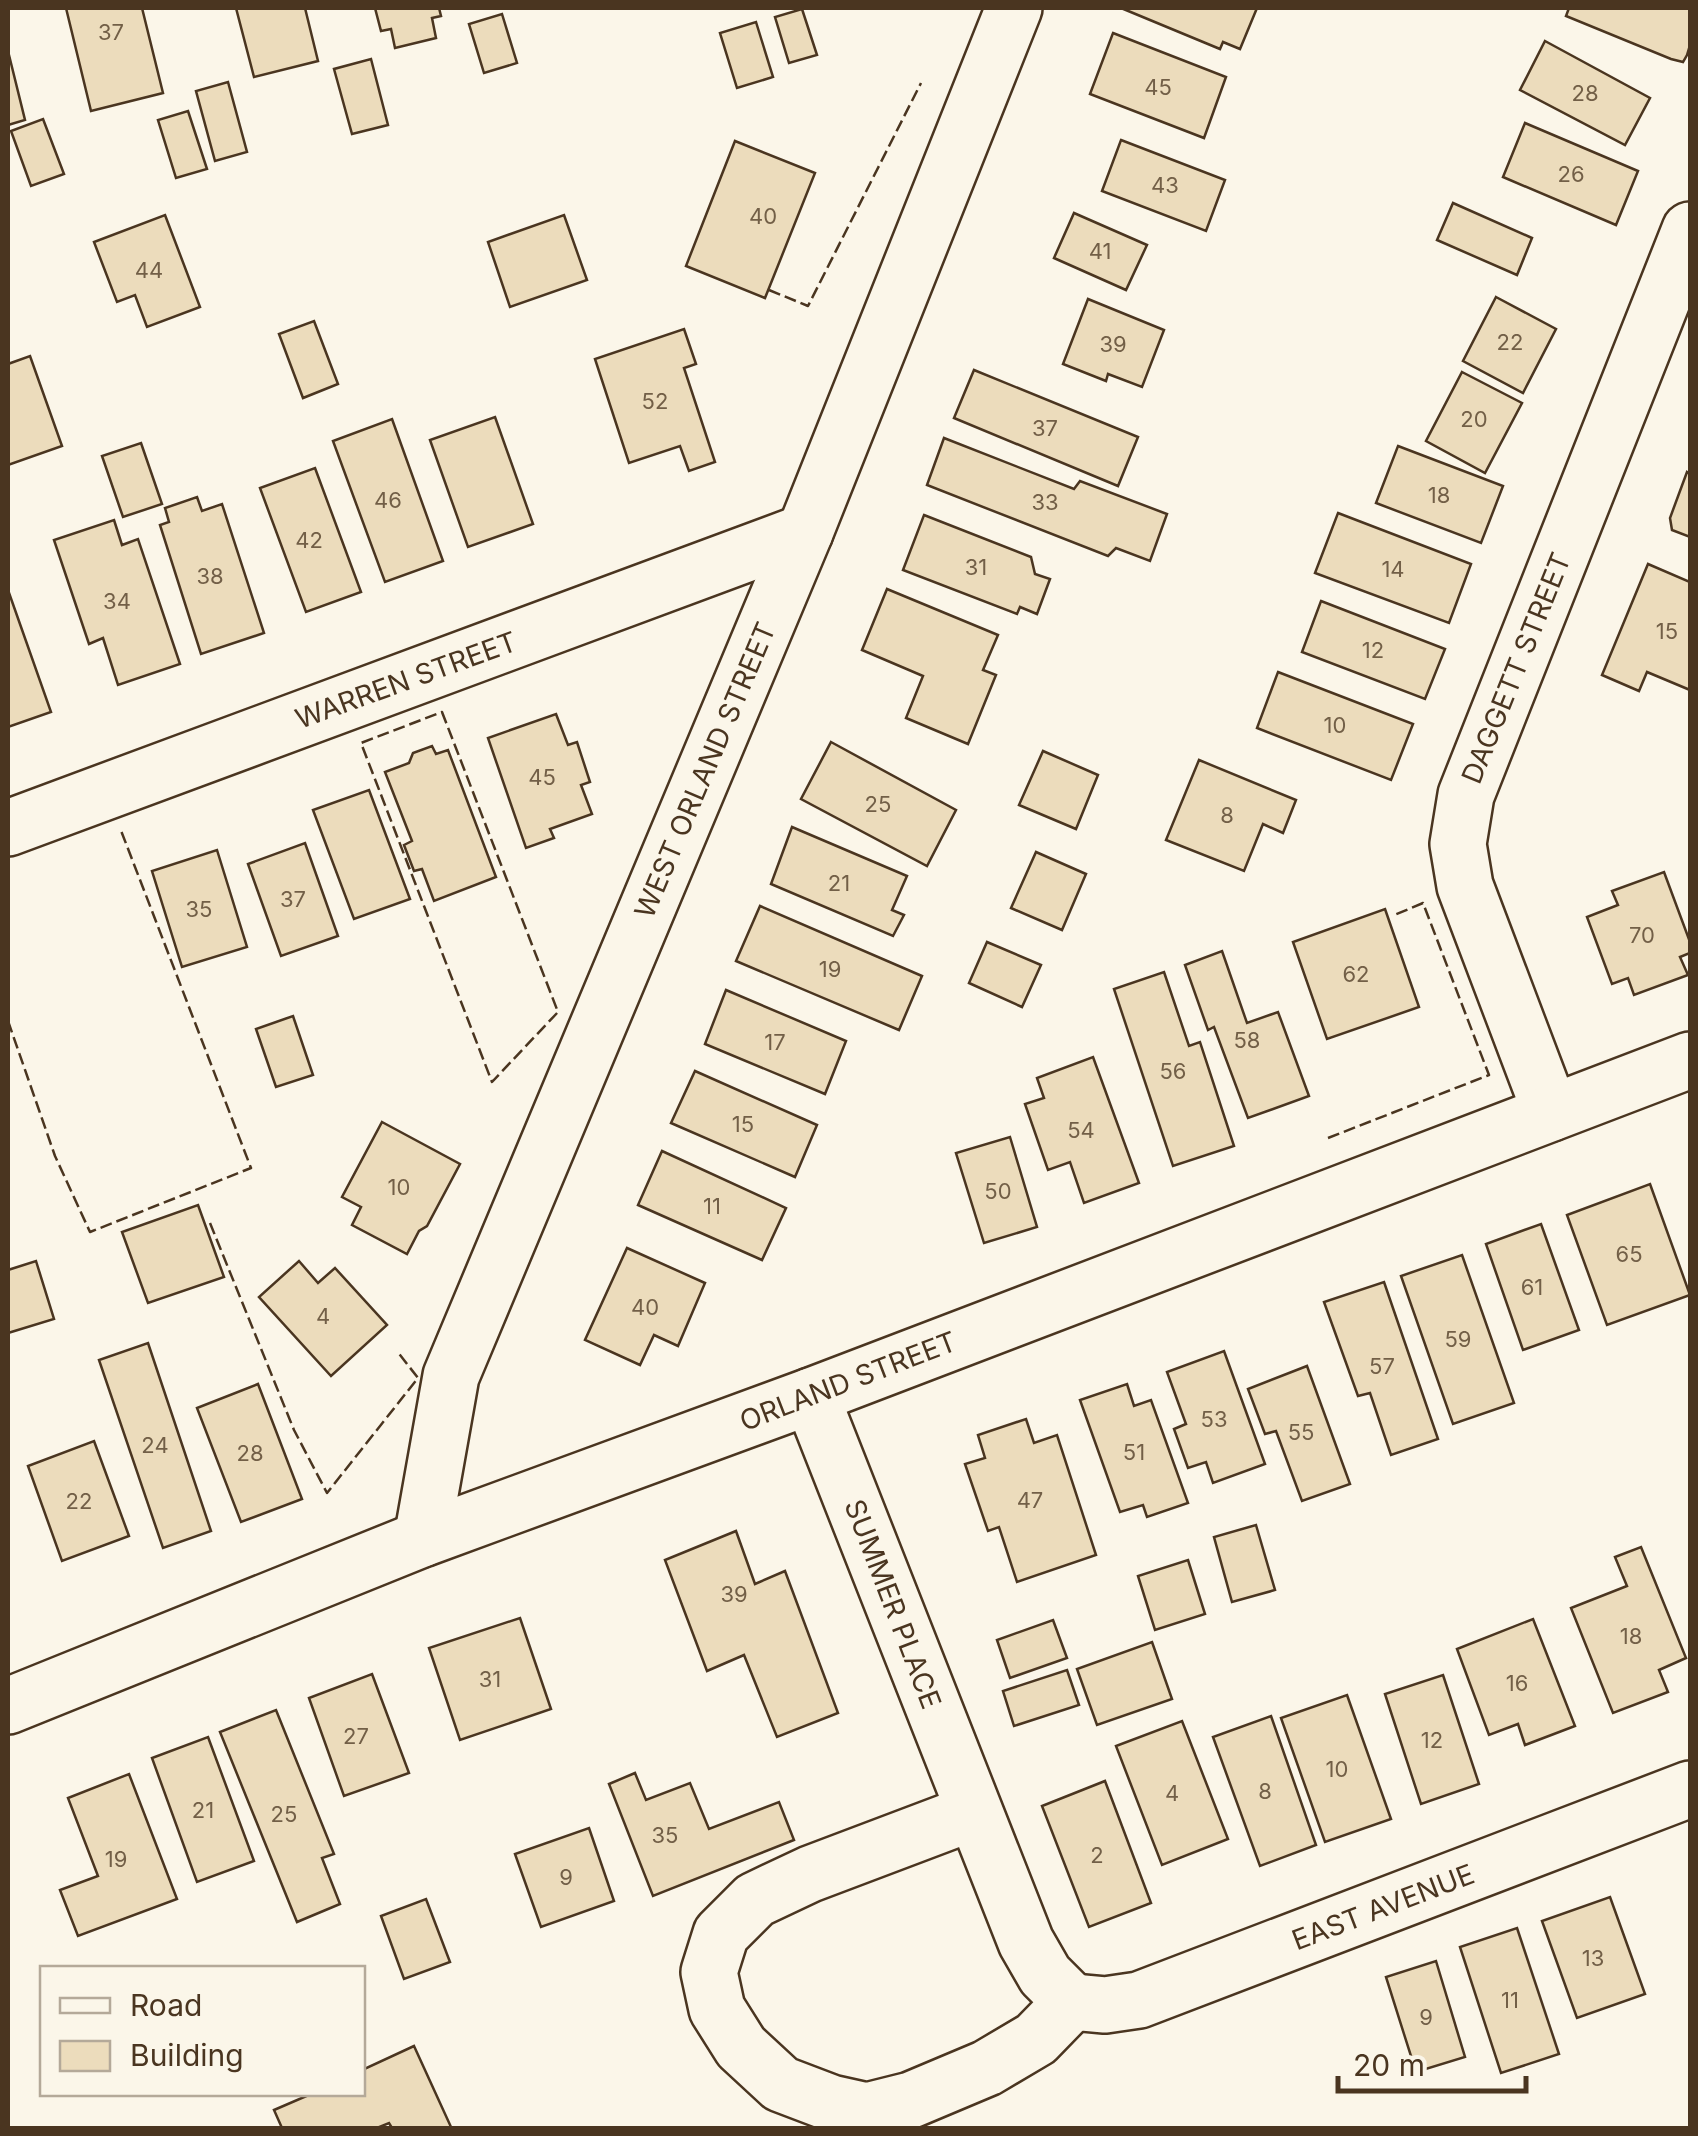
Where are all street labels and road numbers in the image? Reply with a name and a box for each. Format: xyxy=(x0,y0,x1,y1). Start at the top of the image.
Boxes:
street label: DAGGETT STREET xyxy=(1454,548,1578,788)
street label: WEST ORLAND STREET xyxy=(627,617,783,923)
street label: WARREN STREET xyxy=(291,624,521,736)
street label: ORLAND STREET xyxy=(735,1324,961,1438)
street label: SUMMER PLACE xyxy=(837,1495,949,1713)
street label: EAST AVENUE xyxy=(1287,1857,1479,1957)

